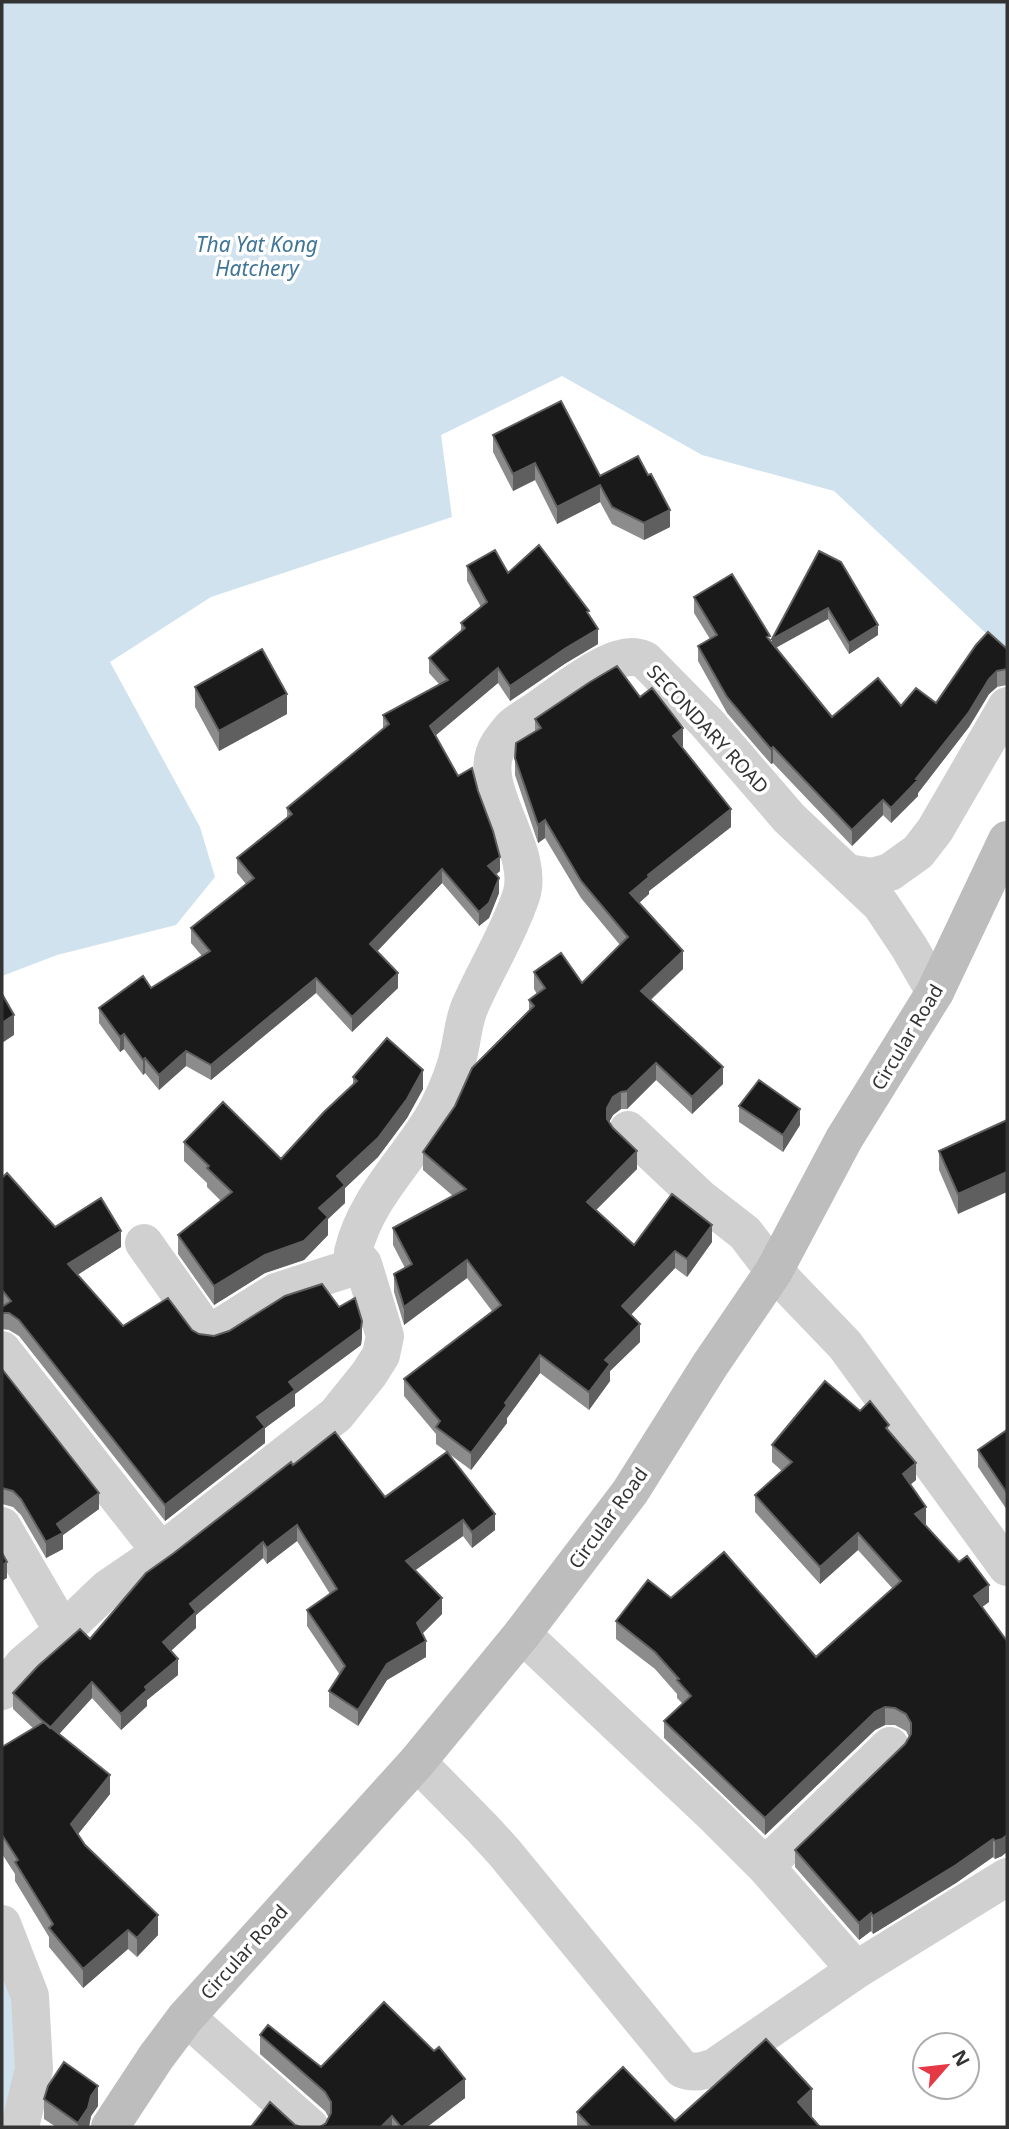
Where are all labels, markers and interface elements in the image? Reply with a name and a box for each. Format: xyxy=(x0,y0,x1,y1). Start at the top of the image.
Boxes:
water label: Tha Yat Kong Hatchery xyxy=(196,230,318,282)
street label: SECONDARY ROAD xyxy=(641,659,775,799)
street label: Circular Road xyxy=(865,979,949,1095)
street label: Circular Road xyxy=(562,1462,654,1574)
street label: Circular Road xyxy=(194,1899,294,2005)
north arrow xyxy=(911,2031,981,2101)
text: N xyxy=(946,2045,976,2071)

